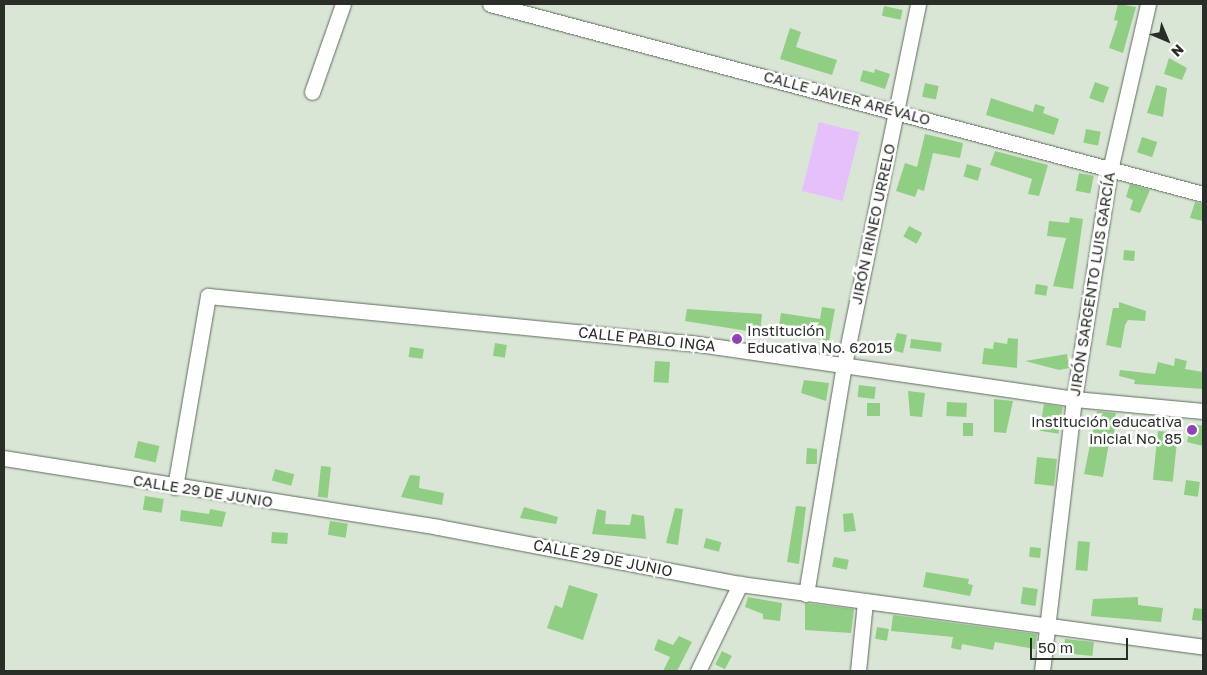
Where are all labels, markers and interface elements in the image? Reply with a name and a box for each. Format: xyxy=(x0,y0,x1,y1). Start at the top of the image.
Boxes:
north arrow xyxy=(1142,15,1192,65)
text: N xyxy=(1168,41,1188,61)
street label: CALLE JAVIER ARÉVALO xyxy=(762,67,932,129)
street label: JIRÓN IRINEO URRELO xyxy=(847,142,899,306)
street label: JIRÓN SARGENTO LUIS GARCÍA xyxy=(1065,171,1119,397)
place label: Institución Educativa No. 62015 xyxy=(747,321,892,356)
street label: CALLE PABLO INGA xyxy=(577,323,717,355)
marker: Institución Educativa No. 62015 xyxy=(731,333,743,345)
place label: Institución educativa inicial No. 85 xyxy=(1031,412,1182,447)
marker: Institución educativa inicial No. 85 xyxy=(1186,424,1198,436)
street label: CALLE 29 DE JUNIO xyxy=(132,471,274,511)
street label: CALLE 29 DE JUNIO xyxy=(532,536,674,580)
scale bar xyxy=(1032,628,1130,660)
text: 50 m xyxy=(1038,638,1073,656)

